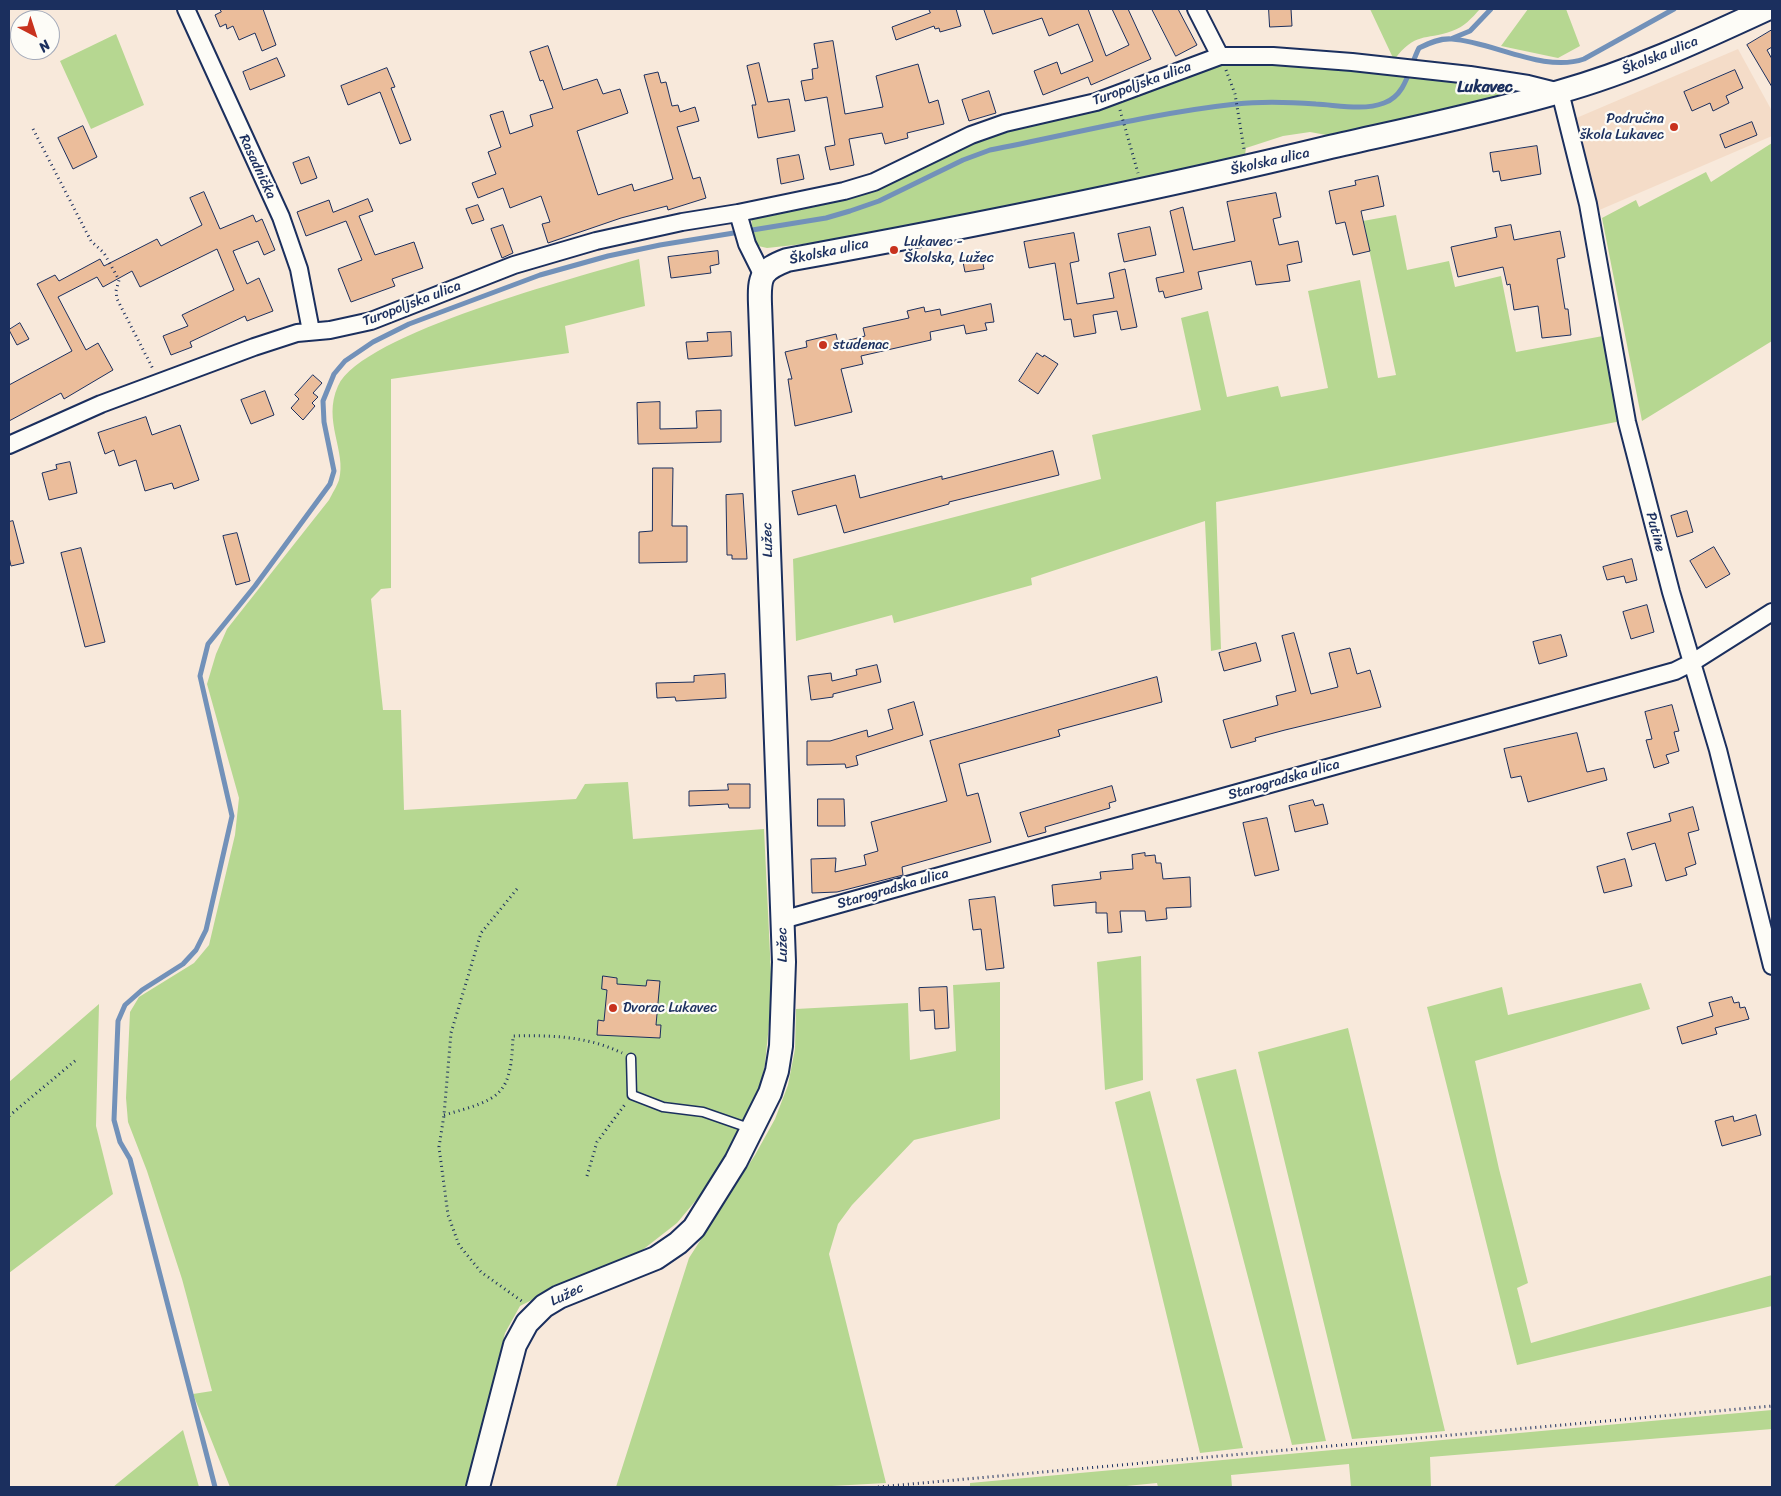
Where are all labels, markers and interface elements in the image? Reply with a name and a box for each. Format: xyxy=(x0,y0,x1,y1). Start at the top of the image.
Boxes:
north arrow xyxy=(10,10,60,60)
text: N xyxy=(33,33,56,59)
street label: Školska ulica xyxy=(1620,33,1700,79)
street label: Turopoljska ulica xyxy=(1090,58,1194,110)
district label: Lukavec xyxy=(1457,78,1513,98)
place label: Područna škola Lukavec xyxy=(1580,111,1664,144)
marker: Područna škola Lukavec xyxy=(1668,121,1680,133)
street label: Rasadnička xyxy=(235,132,279,202)
street label: Školska ulica xyxy=(1229,145,1311,179)
place label: Lukavec - Školska, Lužec xyxy=(904,234,994,266)
street label: Školska ulica xyxy=(788,235,870,269)
marker: Lukavec - Školska, Lužec xyxy=(888,244,900,256)
street label: Turopoljska ulica xyxy=(361,278,463,330)
place label: studenac xyxy=(833,337,889,353)
marker: studenac xyxy=(817,339,829,351)
street label: Putine xyxy=(1642,510,1668,554)
street label: Lužec xyxy=(759,522,777,558)
street label: Starogradska ulica xyxy=(1226,756,1342,804)
street label: Starogradska ulica xyxy=(835,865,951,913)
street label: Lužec xyxy=(774,927,792,963)
place label: Dvorac Lukavec xyxy=(623,1000,717,1016)
marker: Dvorac Lukavec xyxy=(607,1002,619,1014)
street label: Lužec xyxy=(548,1280,586,1310)

